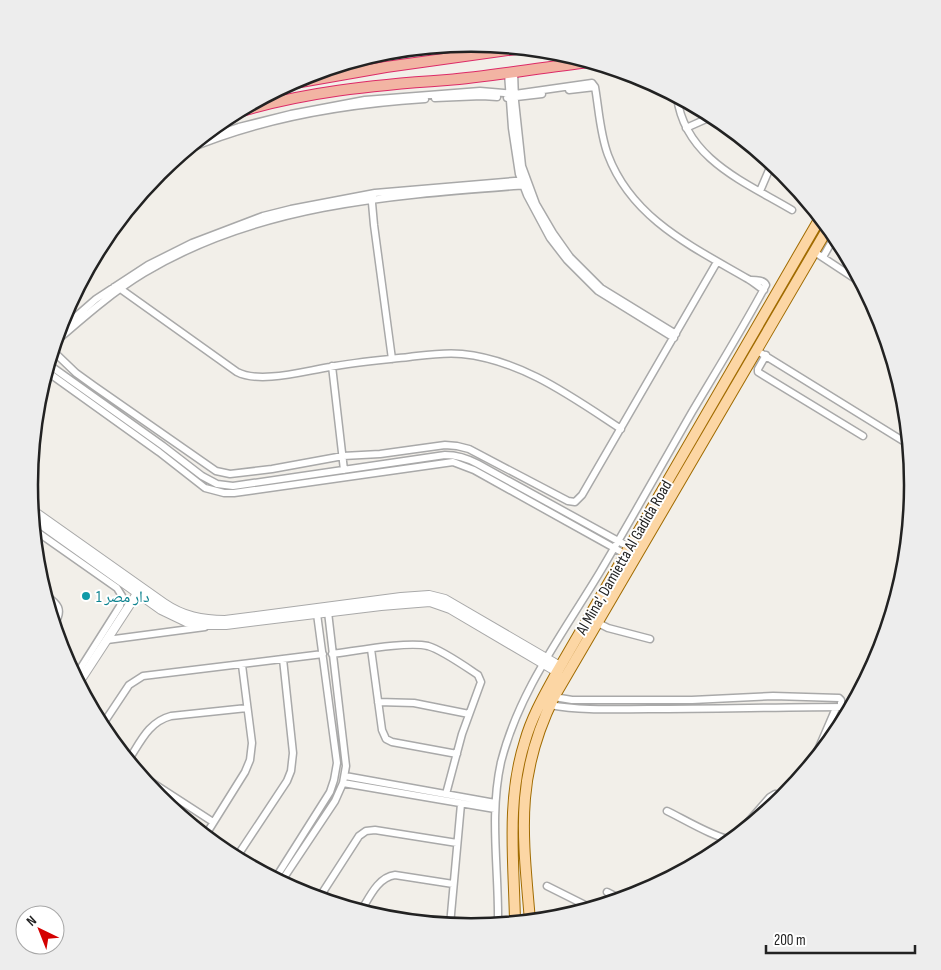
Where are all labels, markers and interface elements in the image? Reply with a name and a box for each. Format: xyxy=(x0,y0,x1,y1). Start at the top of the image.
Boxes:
street label: Al Mina', Damietta Al Gadida Road xyxy=(572,477,676,639)
place label: دار مصر 1 xyxy=(96,588,150,607)
marker: دار مصر 1 xyxy=(80,590,92,602)
north arrow xyxy=(15,905,65,955)
text: N xyxy=(23,912,40,930)
scale bar xyxy=(766,922,915,954)
text: 200 m xyxy=(774,931,806,950)

